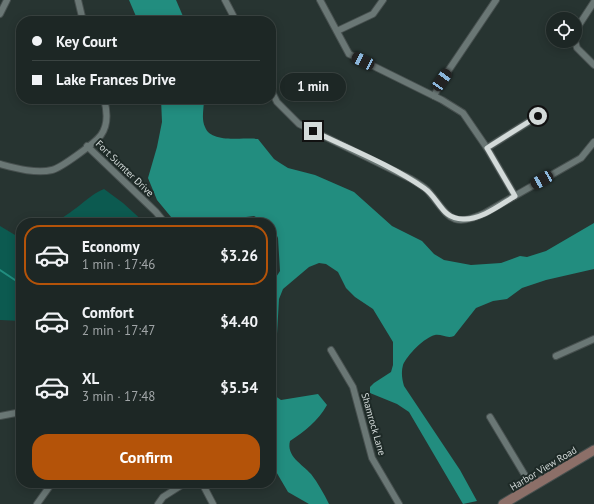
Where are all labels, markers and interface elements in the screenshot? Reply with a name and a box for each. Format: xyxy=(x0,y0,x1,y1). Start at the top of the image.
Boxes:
map controls xyxy=(546,12,582,48)
button: locate xyxy=(546,12,582,48)
text: Key Court xyxy=(56,32,117,51)
car xyxy=(350,50,376,72)
car xyxy=(430,67,454,93)
text: Lake Frances Drive xyxy=(56,70,176,89)
callout: 1 min xyxy=(280,73,346,101)
text: 1 min xyxy=(297,78,329,95)
route start xyxy=(529,107,547,125)
route end xyxy=(304,122,322,140)
street label: Fort Sumter Drive xyxy=(93,137,156,199)
car xyxy=(529,169,555,191)
icon: car xyxy=(34,237,70,273)
text: Economy xyxy=(82,237,140,256)
text: $3.26 xyxy=(220,246,258,265)
text: 1 min · 17:46 xyxy=(82,256,155,273)
icon: car xyxy=(34,303,70,339)
text: Comfort xyxy=(82,303,134,322)
text: $4.40 xyxy=(220,312,258,331)
text: 2 min · 17:47 xyxy=(82,322,155,339)
icon: car xyxy=(34,369,70,405)
text: XL xyxy=(82,369,99,388)
text: $5.54 xyxy=(220,378,258,397)
text: 3 min · 17:48 xyxy=(82,388,155,405)
street label: Shamrock Lane xyxy=(358,391,389,457)
button: Confirm xyxy=(32,434,260,480)
street label: Harbor View Road xyxy=(507,443,579,494)

